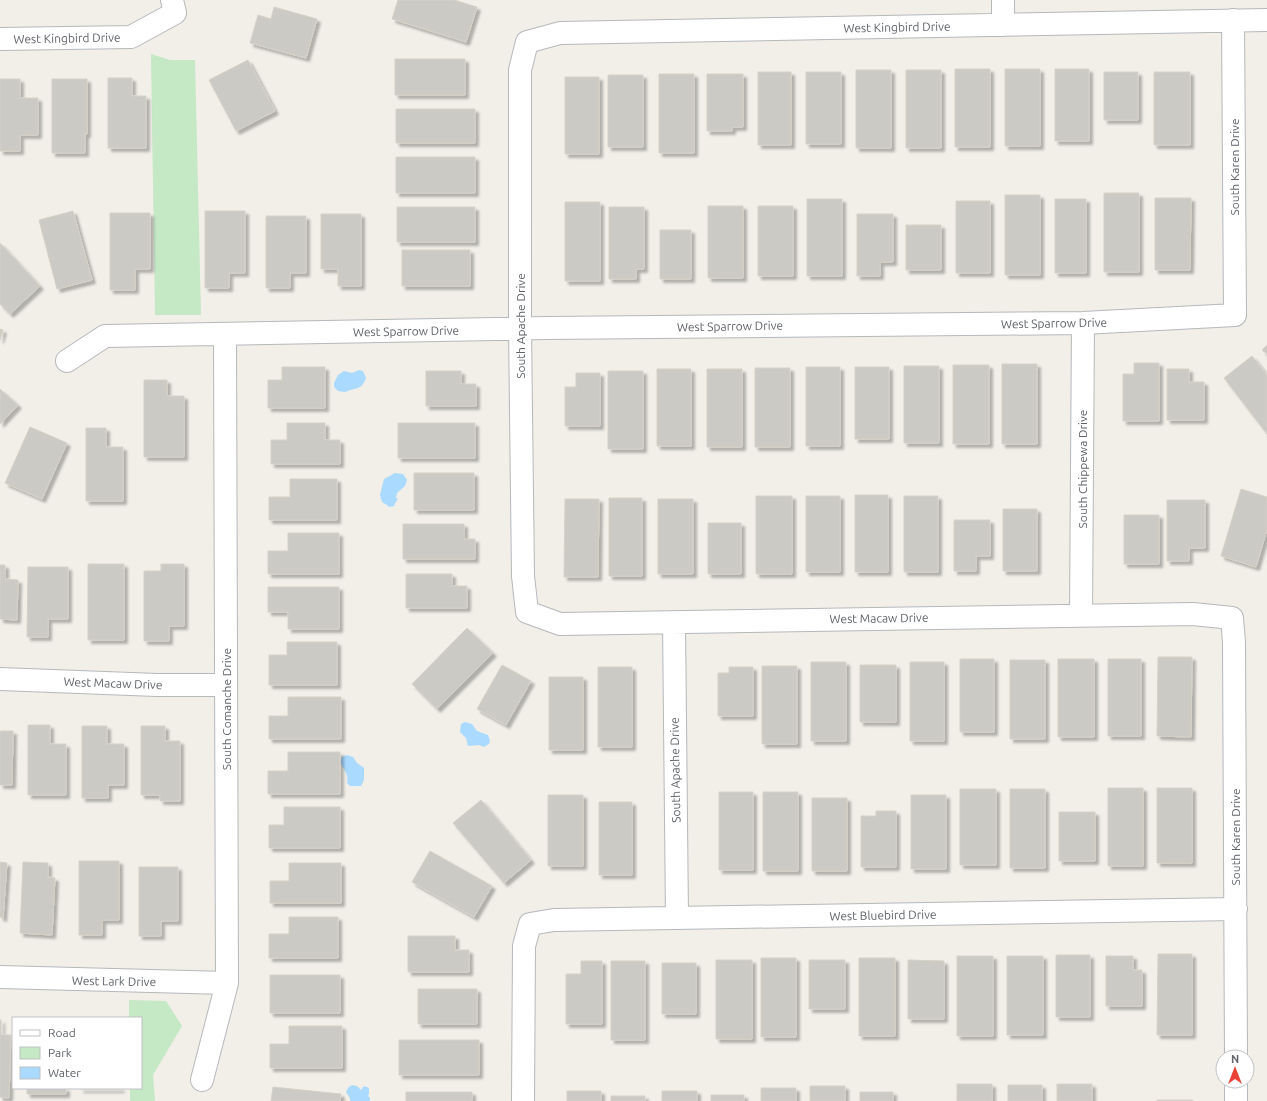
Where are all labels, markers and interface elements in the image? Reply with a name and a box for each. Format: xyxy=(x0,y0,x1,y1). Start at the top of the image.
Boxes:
street label: West Kingbird Drive xyxy=(843,20,951,34)
street label: West Kingbird Drive xyxy=(13,31,121,45)
street label: South Karen Drive xyxy=(1228,118,1241,216)
street label: South Apache Drive xyxy=(514,273,527,379)
street label: West Sparrow Drive xyxy=(1001,316,1107,330)
street label: West Sparrow Drive xyxy=(677,319,783,333)
street label: West Sparrow Drive xyxy=(353,324,459,338)
street label: South Chippewa Drive xyxy=(1076,410,1089,528)
street label: West Macaw Drive xyxy=(829,611,929,625)
street label: South Comanche Drive xyxy=(220,648,233,770)
street label: West Macaw Drive xyxy=(63,675,163,691)
street label: South Apache Drive xyxy=(668,717,682,823)
street label: South Karen Drive xyxy=(1229,788,1242,886)
street label: West Bluebird Drive xyxy=(829,908,937,922)
street label: West Lark Drive xyxy=(72,974,156,988)
legend xyxy=(12,1017,142,1089)
text: Road xyxy=(48,1026,76,1039)
text: Park xyxy=(48,1046,72,1059)
north arrow xyxy=(1215,1049,1255,1089)
text: N xyxy=(1231,1053,1239,1065)
text: Water xyxy=(48,1066,81,1079)

